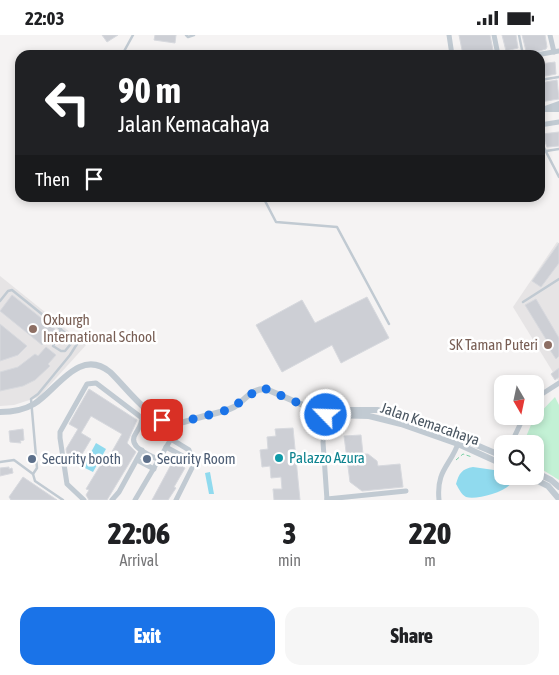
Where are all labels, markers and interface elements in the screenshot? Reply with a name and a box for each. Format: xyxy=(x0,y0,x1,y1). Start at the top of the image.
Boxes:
text: 22:03 xyxy=(25,7,64,29)
icon: left xyxy=(35,70,100,135)
text: 90 m xyxy=(118,70,181,110)
text: Jalan Kemacahaya xyxy=(118,111,270,137)
icon: arrive xyxy=(80,165,108,193)
text: Then xyxy=(35,168,70,190)
place label: Oxburgh International School xyxy=(43,311,156,345)
marker: Oxburgh International School xyxy=(27,323,39,335)
place label: SK Taman Puteri xyxy=(449,336,538,353)
marker: SK Taman Puteri xyxy=(542,339,554,351)
north arrow xyxy=(494,375,544,425)
map controls xyxy=(494,375,544,485)
position arrow xyxy=(299,388,351,440)
pin xyxy=(141,399,183,441)
street label: Jalan Kemacahaya xyxy=(378,399,482,448)
icon: arrive xyxy=(148,406,176,434)
button: search xyxy=(494,435,544,485)
place label: Palazzo Azura xyxy=(289,449,365,466)
place label: Security booth xyxy=(42,450,121,467)
place label: Security Room xyxy=(157,450,236,467)
marker: Palazzo Azura xyxy=(273,452,285,464)
marker: Security booth xyxy=(26,453,38,465)
marker: Security Room xyxy=(141,453,153,465)
text: 22:06 xyxy=(108,516,170,550)
text: 3 xyxy=(282,516,297,550)
text: 220 xyxy=(409,516,451,550)
text: Arrival xyxy=(119,551,159,569)
text: min xyxy=(278,551,301,569)
text: m xyxy=(424,551,436,569)
button: Exit xyxy=(20,607,275,665)
button: Share xyxy=(285,607,539,665)

